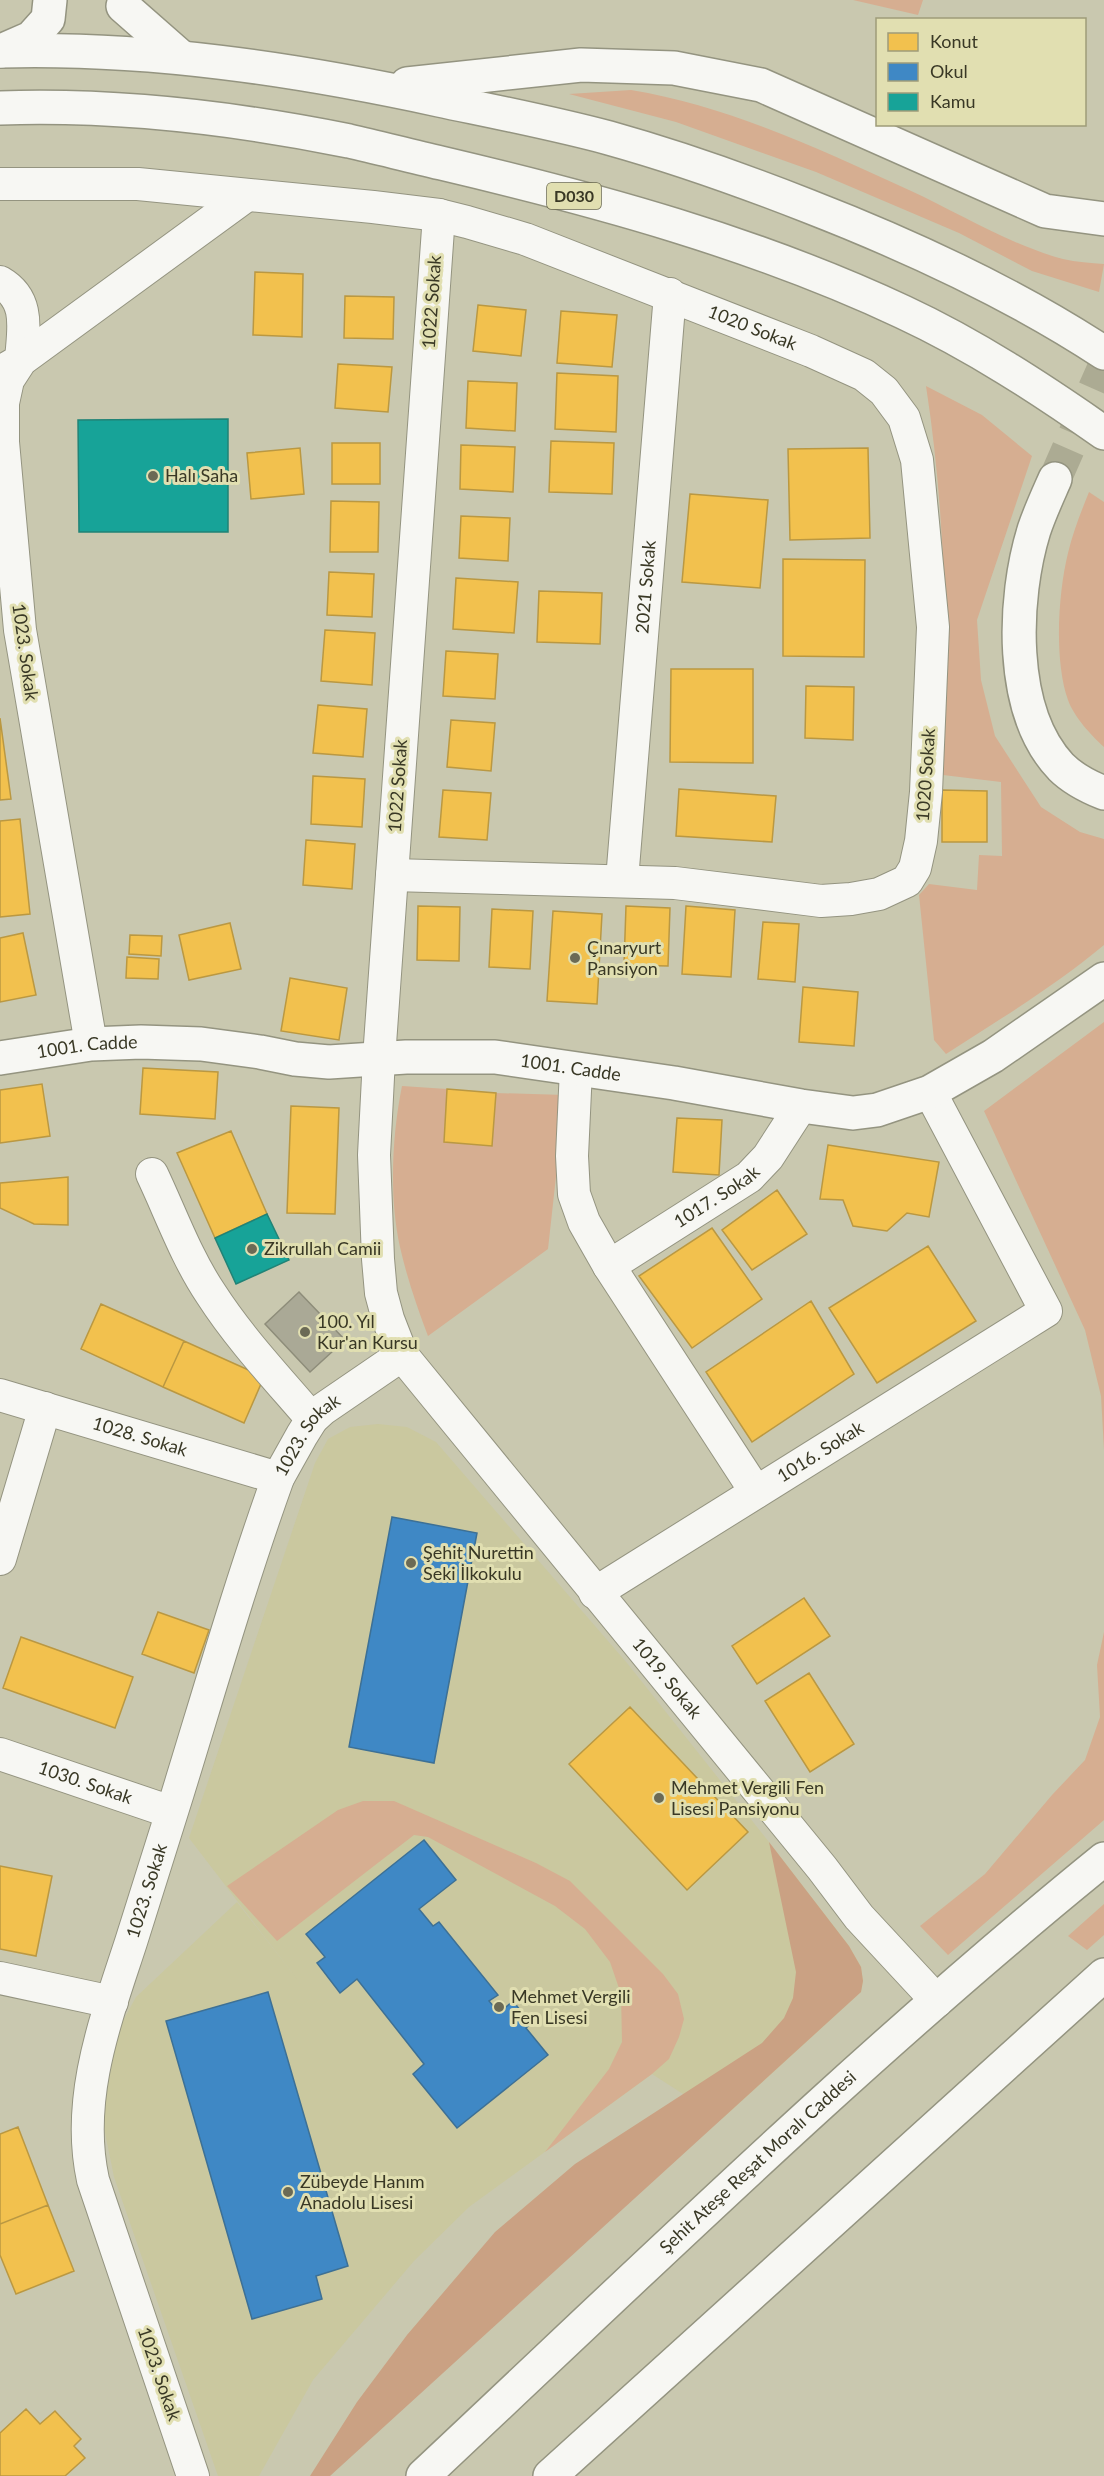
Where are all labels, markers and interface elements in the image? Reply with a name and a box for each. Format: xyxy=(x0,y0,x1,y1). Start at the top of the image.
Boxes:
legend xyxy=(876,18,1086,126)
text: Konut xyxy=(930,30,979,52)
text: Okul xyxy=(930,60,968,82)
text: Kamu xyxy=(930,90,976,112)
road number: D030 xyxy=(547,183,601,209)
street label: 1022 Sokak xyxy=(417,254,445,349)
street label: 1020 Sokak xyxy=(705,300,801,355)
place label: Halı Saha xyxy=(165,464,238,486)
marker: Halı Saha xyxy=(146,469,160,483)
street label: 2021 Sokak xyxy=(630,539,660,634)
street label: 1023. Sokak xyxy=(8,602,44,703)
street label: 1020 Sokak xyxy=(911,727,939,822)
street label: 1022 Sokak xyxy=(383,738,411,833)
place label: Çınaryurt Pansiyon xyxy=(587,936,662,979)
marker: Çınaryurt Pansiyon xyxy=(568,951,582,965)
street label: 1001. Cadde xyxy=(35,1030,138,1062)
street label: 1001. Cadde xyxy=(519,1049,622,1085)
street label: 1017. Sokak xyxy=(669,1160,764,1232)
place label: Zikrullah Camii xyxy=(264,1237,381,1259)
marker: Zikrullah Camii xyxy=(245,1242,259,1256)
place label: 100. Yıl Kur'an Kursu xyxy=(317,1310,418,1353)
marker: 100. Yıl Kur'an Kursu xyxy=(298,1325,312,1339)
street label: 1023. Sokak xyxy=(269,1388,345,1480)
street label: 1028. Sokak xyxy=(90,1411,191,1461)
street label: 1016. Sokak xyxy=(773,1415,868,1486)
place label: Şehit Nurettin Seki İlkokulu xyxy=(423,1541,534,1584)
marker: Şehit Nurettin Seki İlkokulu xyxy=(404,1556,418,1570)
street label: 1019. Sokak xyxy=(628,1633,708,1723)
street label: 1030. Sokak xyxy=(36,1756,136,1808)
place label: Mehmet Vergili Fen Lisesi Pansiyonu xyxy=(671,1776,824,1819)
marker: Mehmet Vergili Fen Lisesi Pansiyonu xyxy=(652,1791,666,1805)
street label: 1023. Sokak xyxy=(121,1840,171,1941)
place label: Mehmet Vergili Fen Lisesi xyxy=(511,1985,631,2028)
marker: Mehmet Vergili Fen Lisesi xyxy=(492,2000,506,2014)
street label: Şehit Ateşe Reşat Moralı Caddesi xyxy=(654,2065,860,2258)
place label: Zübeyde Hanım Anadolu Lisesi xyxy=(300,2170,425,2213)
marker: Zübeyde Hanım Anadolu Lisesi xyxy=(281,2185,295,2199)
street label: 1023. Sokak xyxy=(134,2324,187,2424)

